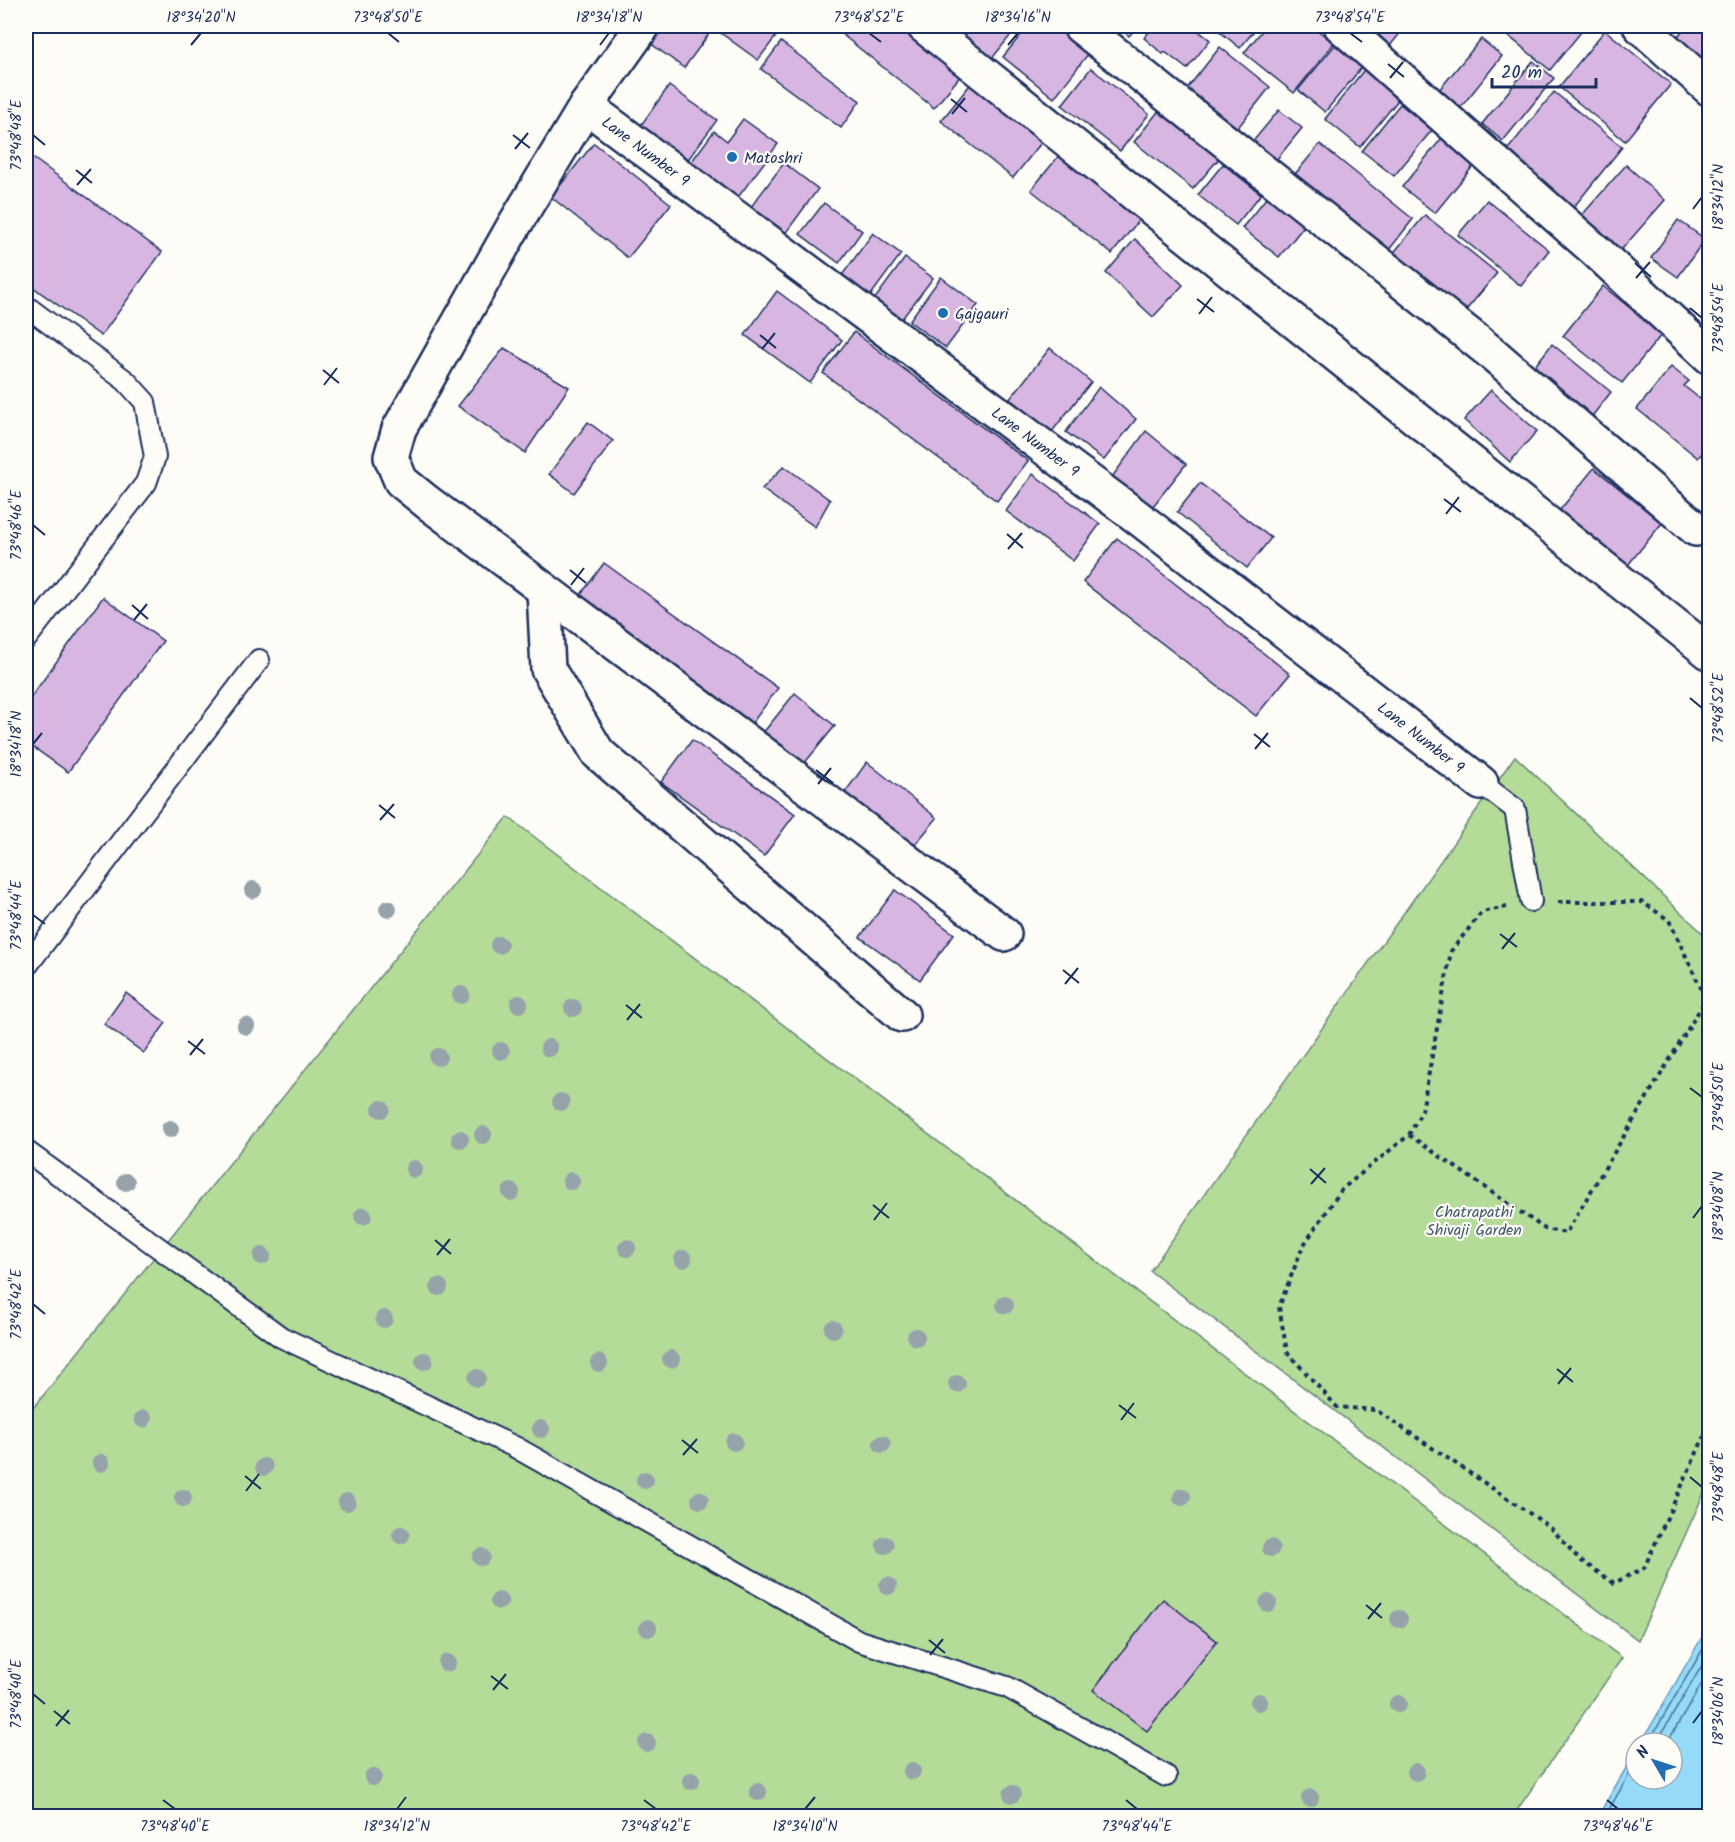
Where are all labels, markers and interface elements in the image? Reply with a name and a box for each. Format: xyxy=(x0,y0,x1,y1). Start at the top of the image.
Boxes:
text: 18°34'20"N xyxy=(166,6,236,30)
text: 73°48'50"E xyxy=(353,6,424,30)
text: 18°34'18"N xyxy=(576,6,642,30)
text: 73°48'52"E xyxy=(834,6,905,30)
text: 18°34'16"N xyxy=(985,6,1051,30)
text: 73°48'54"E xyxy=(1315,6,1386,30)
scale bar xyxy=(1492,51,1596,89)
text: 20 m xyxy=(1501,59,1542,88)
text: 73°48'48"E xyxy=(5,98,29,171)
street label: Lane Number 9 xyxy=(596,111,695,193)
place label: Matoshri xyxy=(744,146,803,171)
marker: Matoshri xyxy=(725,150,739,164)
text: 18°34'12"N xyxy=(1707,164,1731,230)
text: 73°48'54"E xyxy=(1707,282,1731,353)
place label: Gajgauri xyxy=(955,302,1009,327)
marker: Gajgauri xyxy=(936,306,950,320)
street label: Lane Number 9 xyxy=(985,401,1085,484)
text: 73°48'46"E xyxy=(5,489,29,560)
text: 73°48'52"E xyxy=(1707,672,1731,743)
street label: Lane Number 9 xyxy=(1371,696,1470,780)
text: 18°34'18"N xyxy=(5,711,29,777)
text: 73°48'44"E xyxy=(5,879,29,950)
text: 73°48'50"E xyxy=(1707,1061,1731,1132)
text: 18°34'08"N xyxy=(1707,1171,1731,1241)
park label: Chatrapathi Shivaji Garden xyxy=(1426,1200,1522,1243)
text: 73°48'42"E xyxy=(5,1267,29,1339)
text: 73°48'48"E xyxy=(1707,1450,1731,1523)
text: 73°48'40"E xyxy=(5,1658,29,1729)
text: 18°34'06"N xyxy=(1707,1677,1731,1745)
north arrow xyxy=(1624,1731,1684,1791)
text: N xyxy=(1631,1741,1656,1764)
text: 73°48'40"E xyxy=(140,1815,211,1839)
text: 18°34'12"N xyxy=(364,1815,430,1839)
text: 73°48'42"E xyxy=(621,1815,693,1839)
text: 18°34'10"N xyxy=(772,1815,838,1839)
text: 73°48'44"E xyxy=(1102,1815,1173,1839)
text: 73°48'46"E xyxy=(1583,1815,1654,1839)

